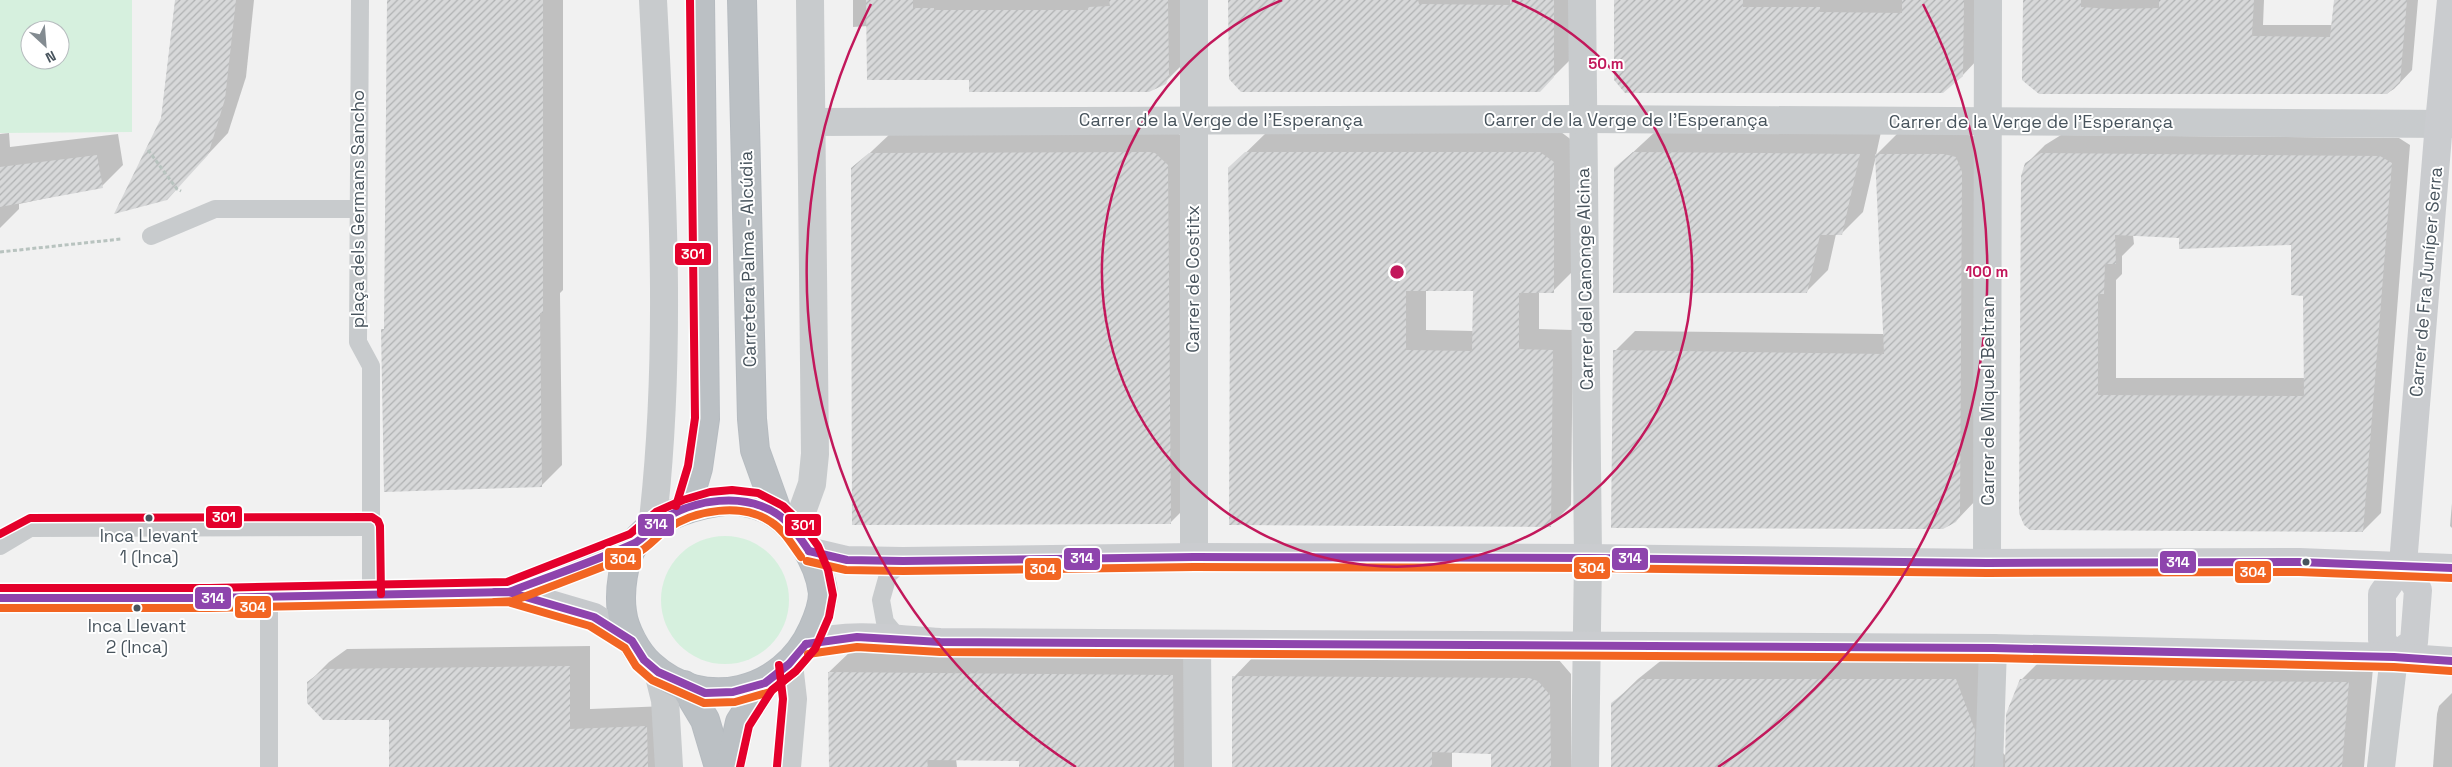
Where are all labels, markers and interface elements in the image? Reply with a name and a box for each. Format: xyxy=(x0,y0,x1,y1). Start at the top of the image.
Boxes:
north arrow xyxy=(20,20,70,70)
text: N xyxy=(43,47,59,67)
text: 50 m xyxy=(1588,54,1624,73)
street label: plaça dels Germans Sancho xyxy=(346,90,369,328)
street label: Carrer de la Verge de l'Esperança xyxy=(1079,108,1363,131)
street label: Carrer de la Verge de l'Esperança xyxy=(1484,108,1768,131)
street label: Carrer de la Verge de l'Esperança xyxy=(1889,110,2173,133)
street label: Carretera Palma - Alcúdia xyxy=(734,150,761,368)
street label: Carrer de Fra Juníper Serra xyxy=(2404,166,2447,398)
street label: Carrer del Canonge Alcina xyxy=(1571,168,1598,390)
street label: Carrer de Costitx xyxy=(1181,205,1204,353)
line badge: 301 xyxy=(674,242,712,266)
text: 301 xyxy=(681,245,705,263)
text: 100 m xyxy=(1966,262,2008,281)
centre of rings xyxy=(1388,263,1406,281)
street label: Carrer de Miquel Beltran xyxy=(1976,296,1999,506)
line badge: 301 xyxy=(205,505,243,529)
text: 301 xyxy=(212,508,236,526)
marker: Inca Llevant 1 (Inca) xyxy=(144,513,154,523)
line badge: 314 xyxy=(637,513,675,537)
line badge: 301 xyxy=(784,513,822,537)
text: 314 xyxy=(644,515,668,533)
text: 301 xyxy=(791,516,815,534)
place label: Inca Llevant 1 (Inca) xyxy=(100,525,199,568)
line badge: 304 xyxy=(604,547,642,571)
line badge: 314 xyxy=(1063,547,1101,571)
line badge: 314 xyxy=(1611,547,1649,571)
text: 314 xyxy=(1070,549,1094,567)
text: 314 xyxy=(1618,549,1642,567)
text: 304 xyxy=(610,550,636,568)
line badge: 314 xyxy=(2159,550,2197,574)
text: 314 xyxy=(2166,553,2190,571)
line badge: 304 xyxy=(1573,556,1611,580)
line badge: 304 xyxy=(1024,557,1062,581)
unlabelled marker xyxy=(2301,557,2311,567)
text: 304 xyxy=(1579,559,1605,577)
text: 304 xyxy=(1030,560,1056,578)
line badge: 304 xyxy=(2234,560,2272,584)
text: 304 xyxy=(2240,563,2266,581)
line badge: 314 xyxy=(194,586,232,610)
text: 314 xyxy=(201,589,225,607)
line badge: 304 xyxy=(234,595,272,619)
text: 304 xyxy=(240,598,266,616)
marker: Inca Llevant 2 (Inca) xyxy=(132,603,142,613)
place label: Inca Llevant 2 (Inca) xyxy=(88,615,187,658)

